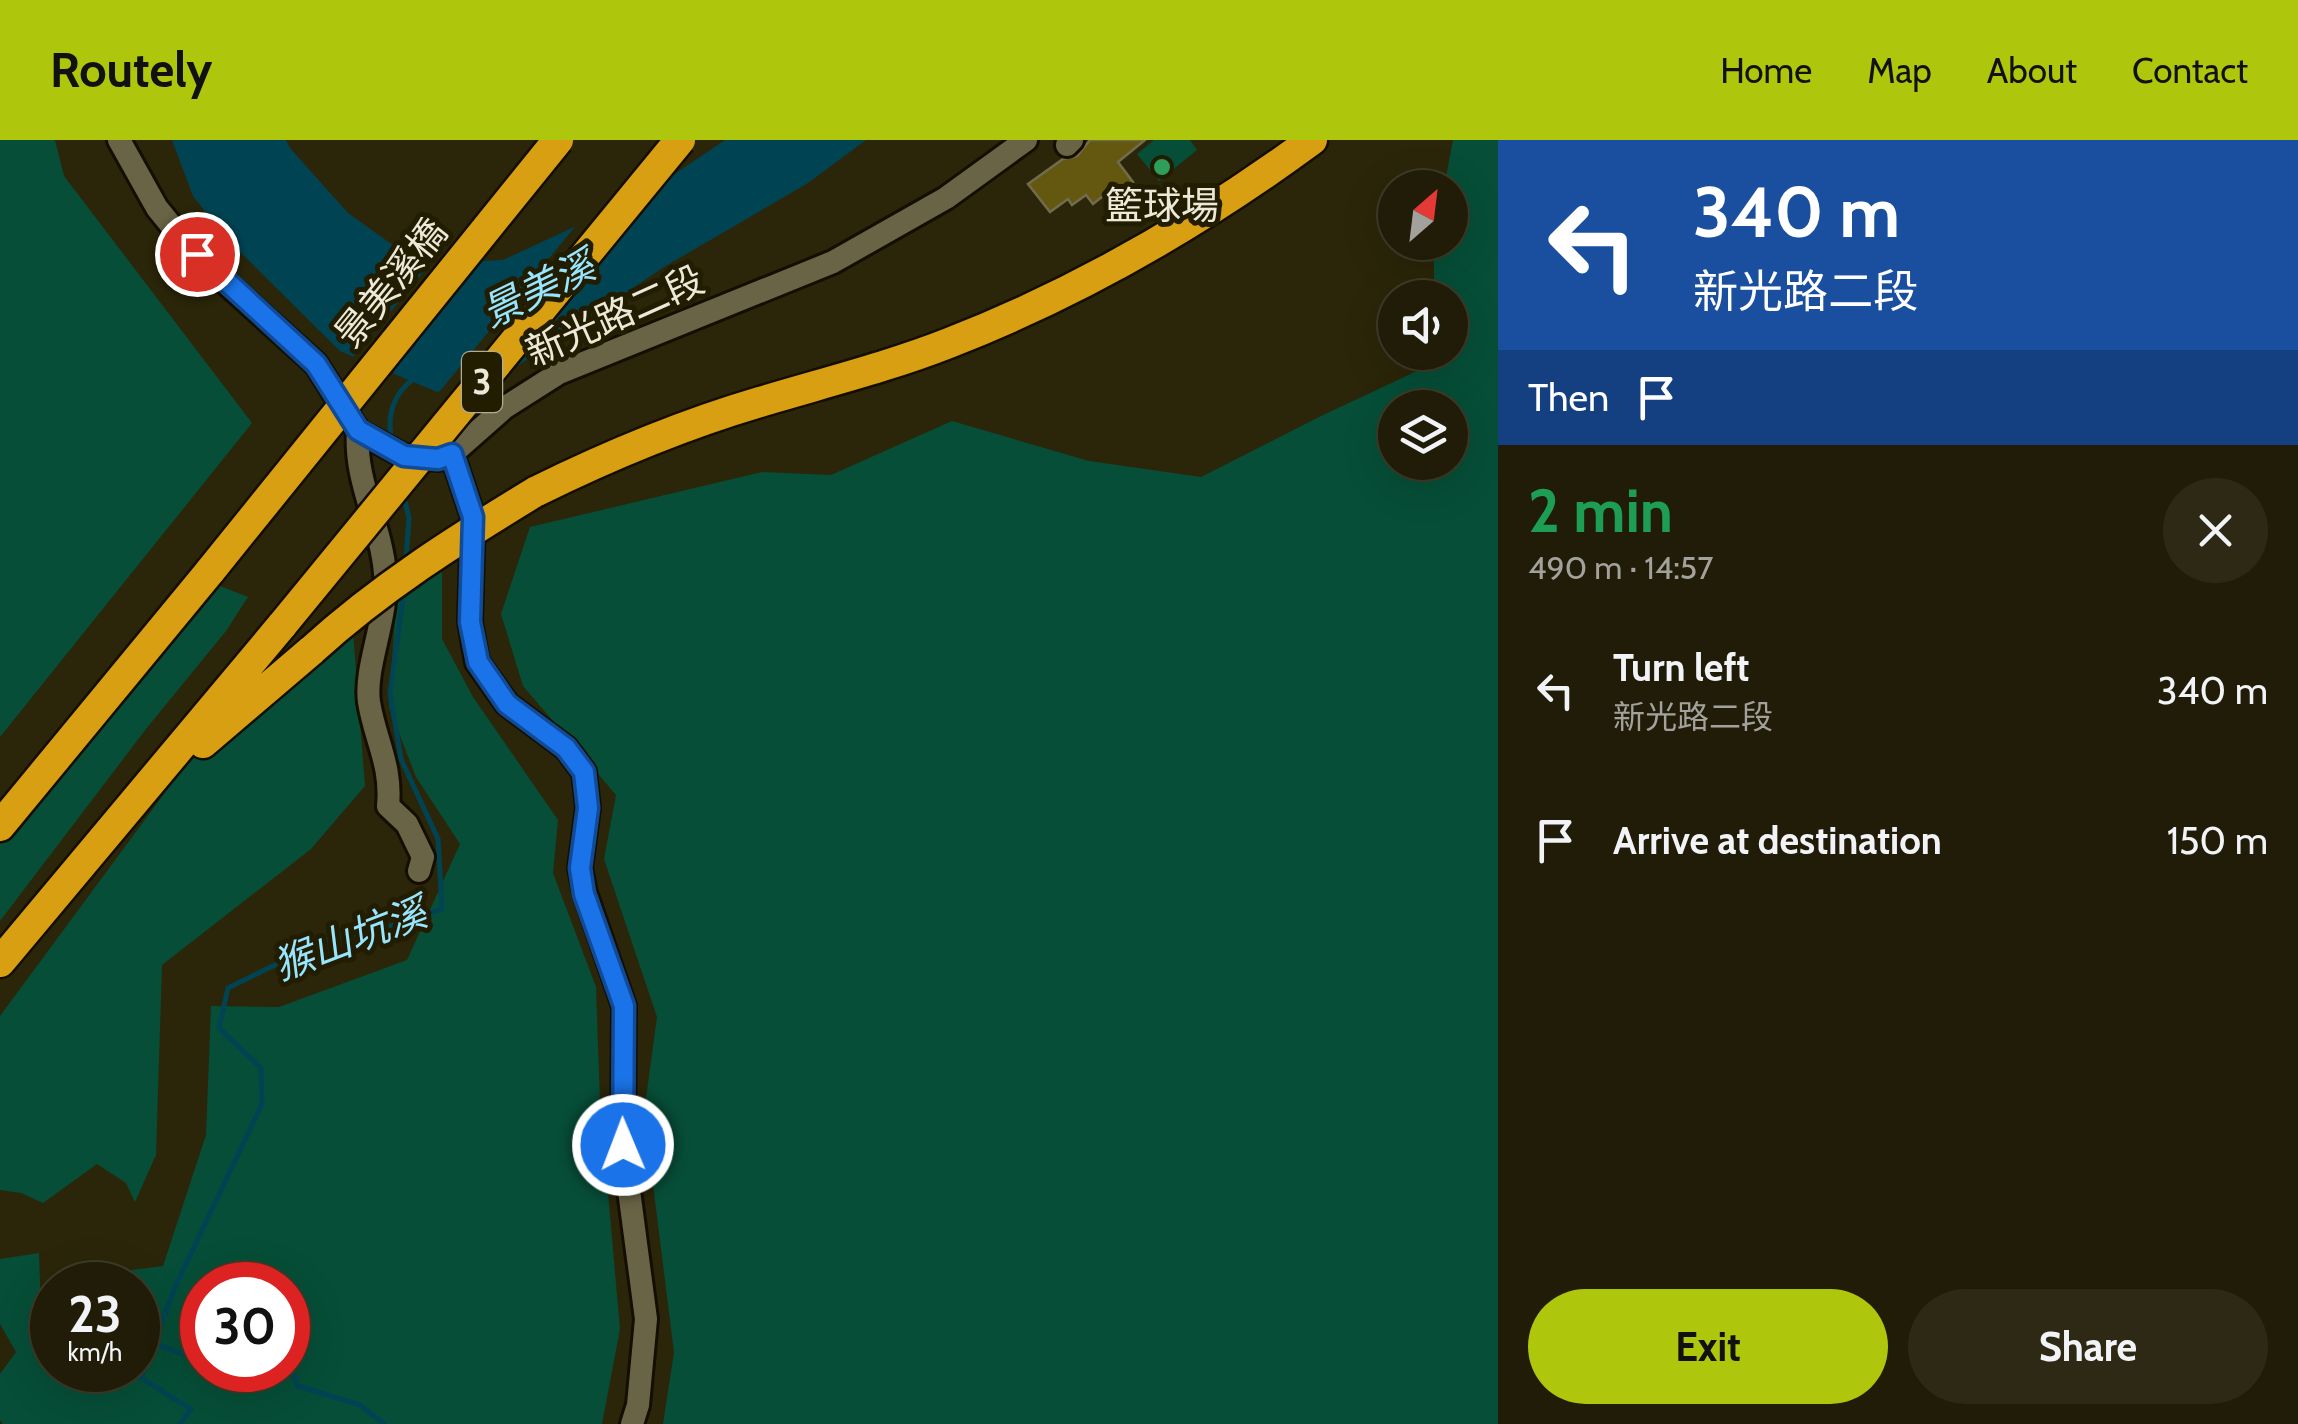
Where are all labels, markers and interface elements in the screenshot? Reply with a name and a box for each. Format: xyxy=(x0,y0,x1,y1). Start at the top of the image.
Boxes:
text: Routely xyxy=(50,41,212,99)
text: Home xyxy=(1720,49,1812,92)
text: Map xyxy=(1867,49,1932,92)
text: About xyxy=(1987,49,2077,92)
text: Contact xyxy=(2132,49,2248,92)
marker: 籃球場 xyxy=(1151,156,1173,178)
text: 340 m xyxy=(1693,169,1900,255)
north arrow xyxy=(1378,170,1468,260)
map controls xyxy=(1378,170,1468,480)
icon: left xyxy=(1528,180,1658,310)
place label: 籃球場 xyxy=(1105,182,1219,229)
street label: 景美溪橋 xyxy=(325,209,457,357)
pin xyxy=(155,212,240,297)
icon: arrive xyxy=(170,227,225,282)
water label: 景美溪 xyxy=(473,238,607,337)
street label: 新光路二段 xyxy=(518,255,711,376)
text: 新光路二段 xyxy=(1693,264,1918,318)
button: sound xyxy=(1378,280,1468,370)
road number: 3 xyxy=(462,352,502,412)
icon: arrive xyxy=(1629,370,1684,425)
text: Then xyxy=(1528,374,1609,421)
button: layers xyxy=(1378,390,1468,480)
text: 2 min xyxy=(1528,474,1673,547)
button: close xyxy=(2163,478,2268,583)
text: 490 m · 14:57 xyxy=(1528,548,1713,587)
text: Turn left xyxy=(1613,644,1749,691)
icon: left xyxy=(1528,663,1583,718)
text: 340 m xyxy=(2157,667,2268,714)
text: 新光路二段 xyxy=(1613,697,1773,736)
icon: arrive xyxy=(1528,813,1583,868)
text: Arrive at destination xyxy=(1613,817,1942,864)
text: 150 m xyxy=(2167,817,2268,864)
water label: 猴山坑溪 xyxy=(266,885,438,990)
position arrow xyxy=(571,1093,675,1197)
speed limit sign: 30 xyxy=(180,1262,310,1392)
text: 23 xyxy=(68,1284,122,1345)
button: Exit xyxy=(1528,1289,1888,1404)
button: Share xyxy=(1908,1289,2268,1404)
text: km/h xyxy=(68,1337,122,1367)

